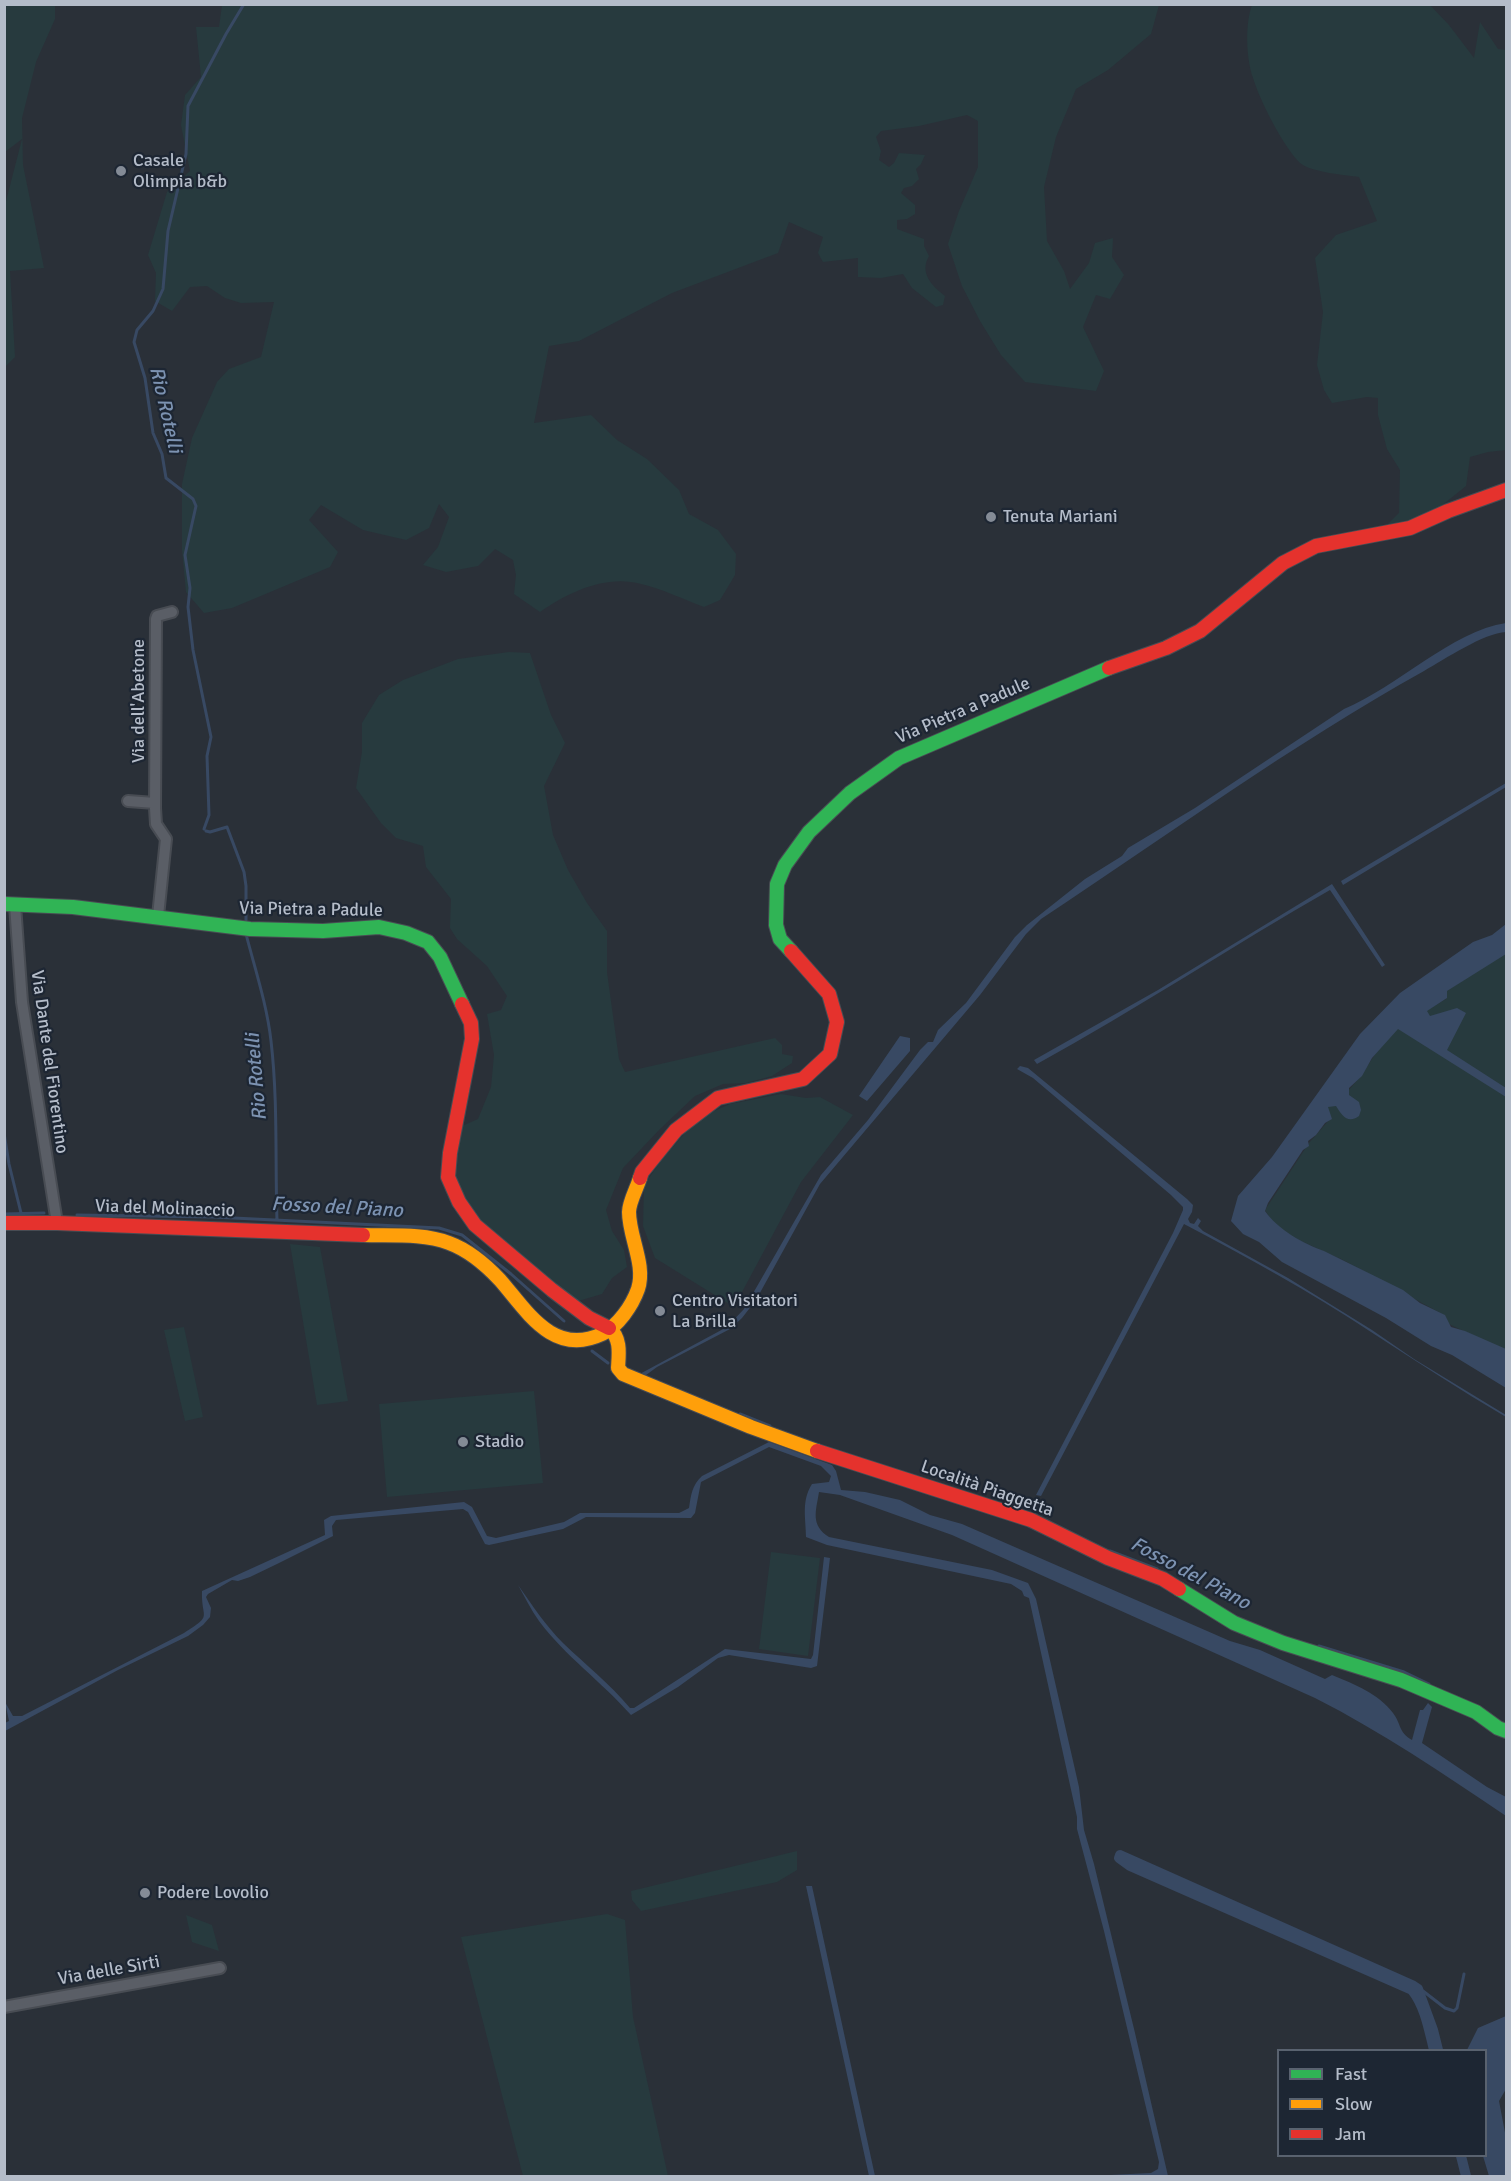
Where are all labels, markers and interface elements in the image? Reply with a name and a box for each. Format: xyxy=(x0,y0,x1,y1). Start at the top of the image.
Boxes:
place label: Casale Olimpia b&b xyxy=(133,150,227,192)
marker: Casale Olimpia b&b xyxy=(114,164,128,178)
water label: Rio Rotelli xyxy=(143,364,187,456)
place label: Tenuta Mariani xyxy=(1003,506,1118,528)
marker: Tenuta Mariani xyxy=(984,510,998,524)
street label: Via dell'Abetone xyxy=(128,639,150,763)
street label: Via Pietra a Padule xyxy=(893,673,1033,749)
street label: Via Pietra a Padule xyxy=(239,898,383,922)
street label: Via Dante del Fiorentino xyxy=(25,969,73,1155)
water label: Rio Rotelli xyxy=(241,1032,273,1122)
water label: Fosso del Piano xyxy=(271,1193,403,1223)
street label: Via del Molinaccio xyxy=(95,1196,235,1222)
place label: Centro Visitatori La Brilla xyxy=(672,1290,798,1332)
marker: Centro Visitatori La Brilla xyxy=(653,1304,667,1318)
place label: Stadio xyxy=(475,1431,524,1453)
marker: Stadio xyxy=(456,1435,470,1449)
street label: Località Piaggetta xyxy=(918,1456,1056,1522)
water label: Fosso del Piano xyxy=(1126,1532,1254,1616)
place label: Podere Lovolio xyxy=(157,1882,269,1904)
marker: Podere Lovolio xyxy=(138,1886,152,1900)
street label: Via delle Sirti xyxy=(56,1951,162,1991)
legend xyxy=(1277,2049,1487,2157)
text: Fast xyxy=(1335,2063,1367,2085)
text: Slow xyxy=(1335,2093,1372,2115)
text: Jam xyxy=(1335,2123,1366,2145)

